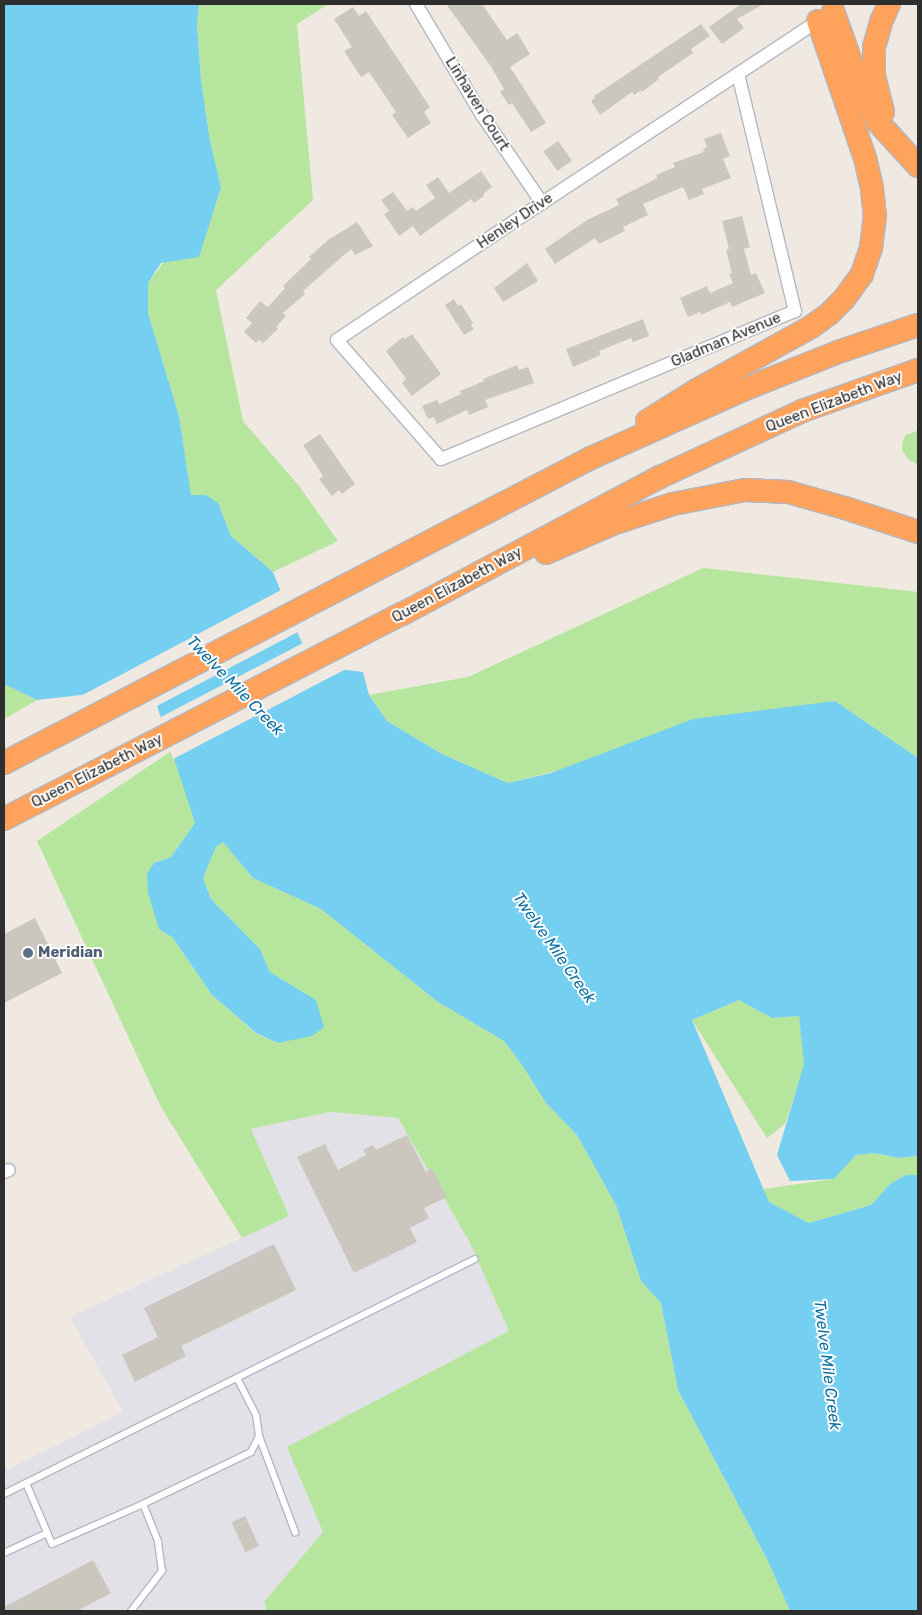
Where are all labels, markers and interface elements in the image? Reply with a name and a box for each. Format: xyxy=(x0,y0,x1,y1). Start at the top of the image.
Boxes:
street label: Linhaven Court xyxy=(441,54,513,154)
street label: Henley Drive xyxy=(473,189,557,253)
street label: Gladman Avenue xyxy=(668,309,784,371)
street label: Queen Elizabeth Way xyxy=(763,368,905,436)
street label: Queen Elizabeth Way xyxy=(389,543,525,627)
water label: Twelve Mile Creek xyxy=(183,632,287,740)
street label: Queen Elizabeth Way xyxy=(28,730,166,812)
water label: Twelve Mile Creek xyxy=(508,889,600,1007)
place label: Meridian xyxy=(38,944,103,962)
marker: Meridian xyxy=(22,947,34,959)
water label: Twelve Mile Creek xyxy=(809,1299,845,1431)

